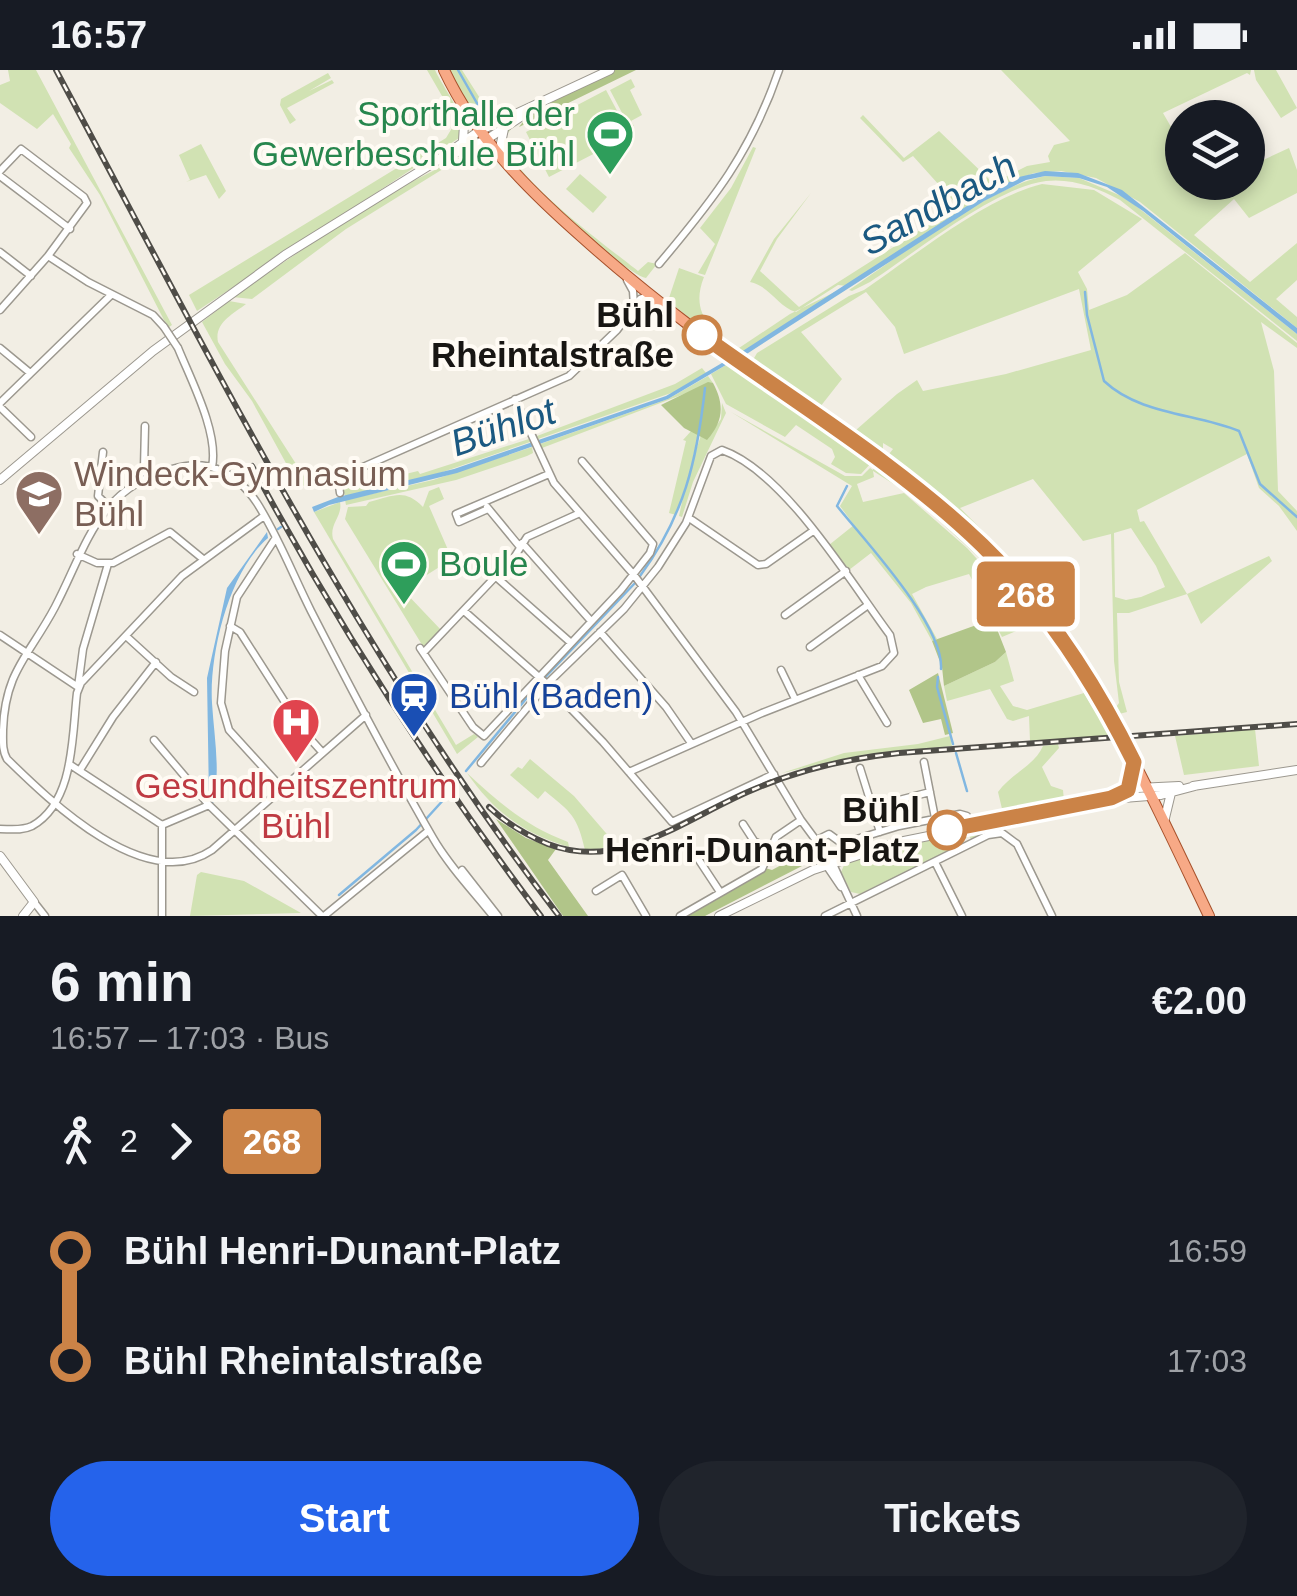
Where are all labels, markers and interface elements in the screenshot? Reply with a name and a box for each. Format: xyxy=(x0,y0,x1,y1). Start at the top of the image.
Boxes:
text: 16:57 xyxy=(50,14,147,56)
place label: Sporthalle der Gewerbeschule Bühl xyxy=(252,94,575,173)
map controls xyxy=(1165,100,1265,200)
button: layers xyxy=(1165,100,1265,200)
sports icon: Sporthalle der Gewerbeschule Bühl xyxy=(584,108,636,176)
water label: Sandbach xyxy=(853,144,1023,264)
place label: Bühl Rheintalstraße xyxy=(431,295,674,374)
marker: Bühl Rheintalstraße xyxy=(683,316,721,354)
water label: Bühlot xyxy=(445,389,562,464)
place label: Windeck-Gymnasium Bühl xyxy=(74,454,407,533)
school or university icon: Windeck-Gymnasium Bühl xyxy=(13,468,65,536)
sports icon: Boule xyxy=(378,538,430,606)
place label: Boule xyxy=(439,544,529,583)
line badge: 268 xyxy=(968,562,1084,626)
text: 268 xyxy=(997,575,1055,614)
station icon: Bühl (Baden) xyxy=(388,670,440,738)
place label: Bühl (Baden) xyxy=(449,676,653,715)
hospital icon: Gesundheitszentrum Bühl xyxy=(270,696,322,764)
place label: Gesundheitszentrum Bühl xyxy=(135,766,457,845)
place label: Bühl Henri-Dunant-Platz xyxy=(605,790,920,869)
marker: Bühl Henri-Dunant-Platz xyxy=(928,811,966,849)
text: 6 min xyxy=(50,951,194,1013)
text: €2.00 xyxy=(1152,980,1247,1022)
text: 16:57 – 17:03 · Bus xyxy=(50,1020,329,1056)
icon: walk xyxy=(50,1114,105,1169)
icon: forward xyxy=(153,1114,208,1169)
text: 268 xyxy=(243,1122,301,1161)
text: 2 xyxy=(120,1123,138,1159)
text: Bühl Henri-Dunant-Platz xyxy=(124,1230,561,1272)
text: 16:59 xyxy=(1167,1233,1247,1269)
text: Bühl Rheintalstraße xyxy=(124,1340,483,1382)
text: 17:03 xyxy=(1167,1343,1247,1379)
button: Start xyxy=(50,1461,639,1576)
button: Tickets xyxy=(659,1461,1247,1576)

